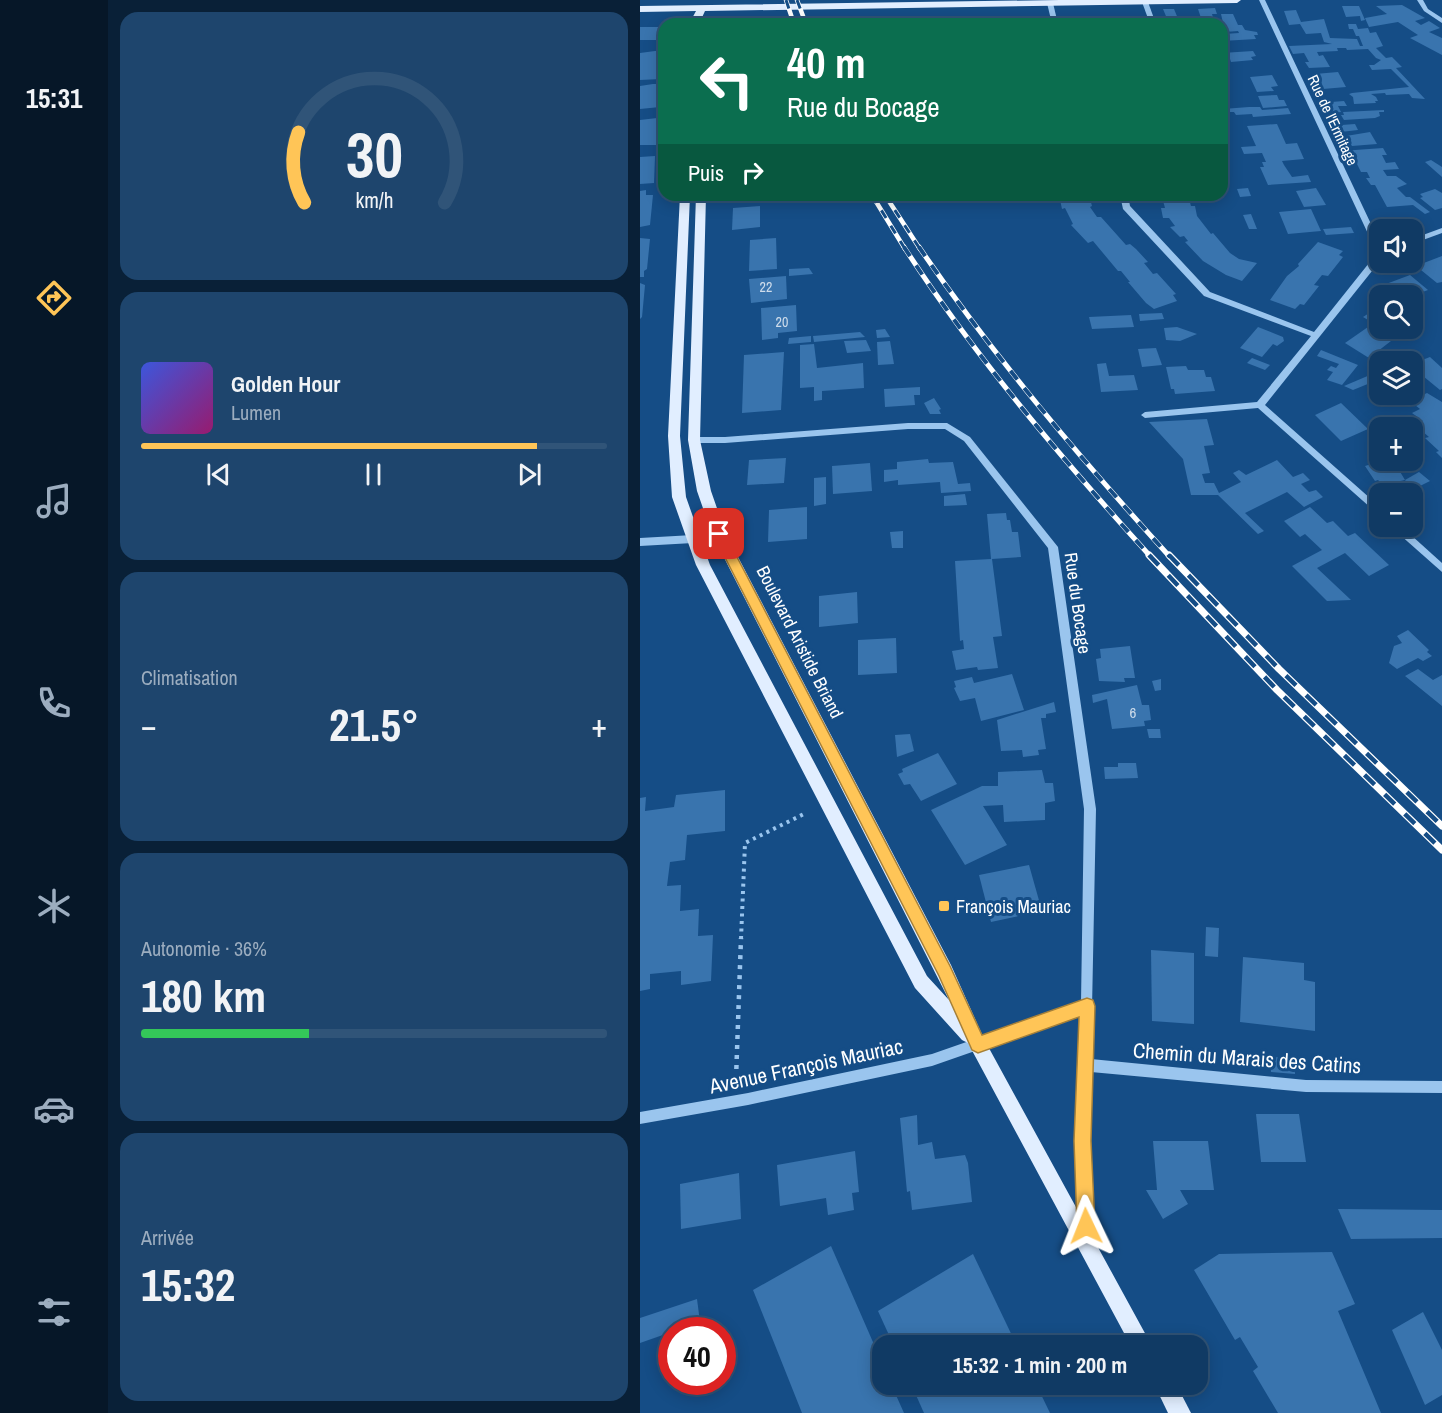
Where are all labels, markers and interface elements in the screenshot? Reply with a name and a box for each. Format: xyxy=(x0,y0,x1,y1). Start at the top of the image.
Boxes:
text: 40 m xyxy=(787,35,866,91)
icon: left xyxy=(688,42,766,120)
street label: Rue de l'Ermitage xyxy=(1303,71,1363,169)
text: 15:31 xyxy=(26,80,82,116)
text: Rue du Bocage xyxy=(787,89,940,125)
text: 30 xyxy=(346,112,402,196)
icon: right xyxy=(736,156,769,189)
text: Puis xyxy=(688,158,724,188)
text: km/h xyxy=(355,186,393,215)
map controls xyxy=(1369,219,1423,537)
button: sound xyxy=(1369,219,1423,273)
icon: directions xyxy=(33,277,75,319)
house number: 22 xyxy=(760,278,772,296)
button: search xyxy=(1369,285,1423,339)
house number: 20 xyxy=(776,313,788,331)
button: layers xyxy=(1369,351,1423,405)
text: Golden Hour xyxy=(231,369,340,399)
text: Lumen xyxy=(231,399,281,426)
button: + xyxy=(1369,417,1423,471)
icon: previous xyxy=(202,458,235,491)
icon: pause xyxy=(357,458,390,491)
icon: next xyxy=(513,458,546,491)
icon: music xyxy=(33,480,75,522)
button: − xyxy=(1369,483,1423,537)
pin xyxy=(693,508,744,559)
icon: arrive xyxy=(702,517,735,550)
street label: Rue du Bocage xyxy=(1059,551,1097,655)
street label: Boulevard Aristide Briand xyxy=(751,561,849,723)
text: Climatisation xyxy=(141,664,238,691)
icon: phone xyxy=(33,682,75,724)
text: 21.5° xyxy=(329,694,419,755)
house number: 6 xyxy=(1130,702,1137,723)
text: − xyxy=(141,703,157,747)
text: + xyxy=(591,703,607,747)
icon: climate xyxy=(33,885,75,927)
place label: François Mauriac xyxy=(956,894,1071,919)
marker: François Mauriac xyxy=(937,899,951,913)
text: Autonomie · 36% xyxy=(141,935,267,962)
text: 180 km xyxy=(141,965,266,1026)
street label: Avenue François Mauriac xyxy=(706,1031,905,1101)
street label: Chemin du Marais des Catins xyxy=(1132,1036,1362,1080)
icon: car xyxy=(33,1088,75,1130)
position arrow xyxy=(1054,1194,1118,1258)
text: Arrivée xyxy=(141,1224,194,1251)
text: 15:32 xyxy=(141,1254,235,1315)
icon: filters xyxy=(33,1291,75,1333)
speed limit sign: 40 xyxy=(658,1317,736,1395)
text: 15:32 · 1 min · 200 m xyxy=(953,1350,1127,1380)

